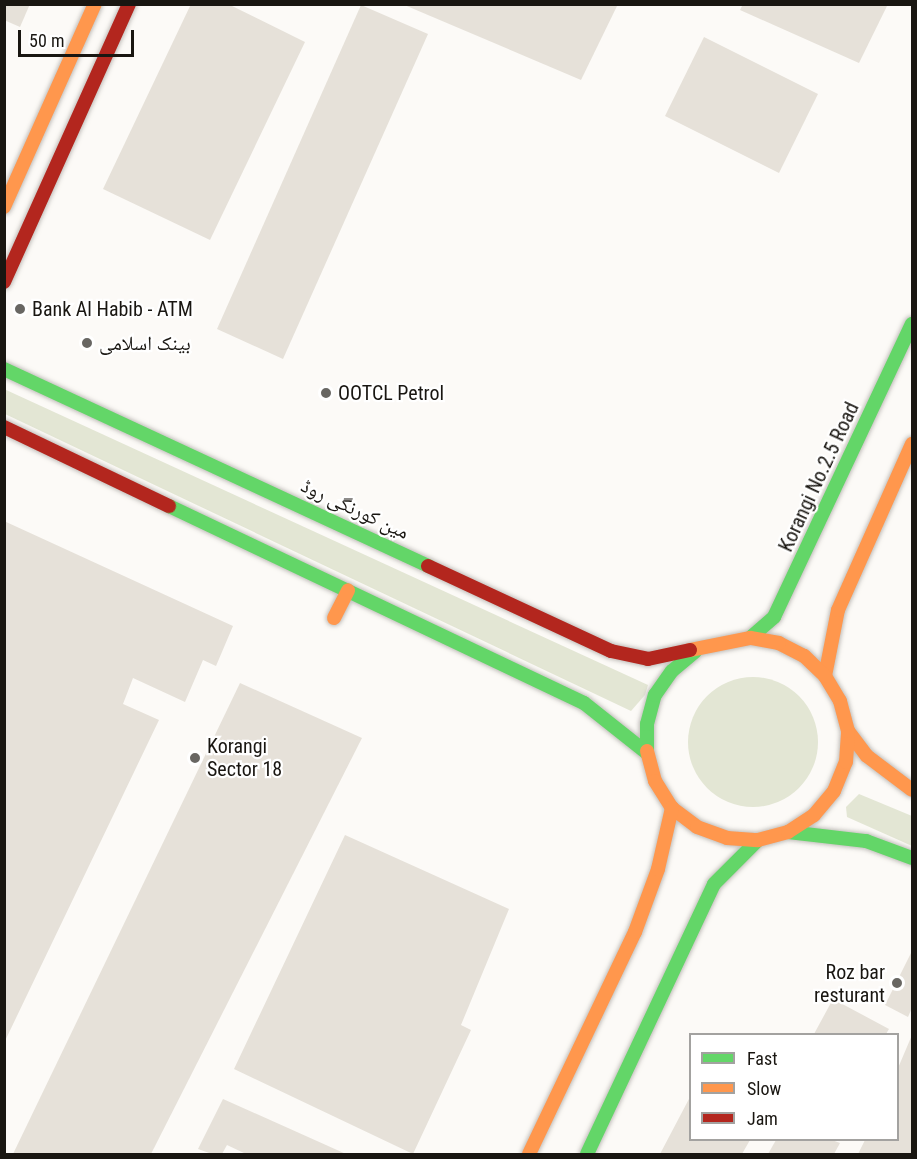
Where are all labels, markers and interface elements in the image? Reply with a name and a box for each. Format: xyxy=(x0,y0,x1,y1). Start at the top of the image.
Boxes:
scale bar xyxy=(21,18,136,56)
text: 50 m xyxy=(29,30,64,51)
place label: Bank Al Habib - ATM xyxy=(32,297,193,321)
marker: Bank Al Habib - ATM xyxy=(13,302,27,316)
place label: بینک اسلامی xyxy=(99,331,191,355)
marker: بینک اسلامی xyxy=(80,336,94,350)
place label: OOTCL Petrol xyxy=(338,381,444,405)
marker: OOTCL Petrol xyxy=(319,386,333,400)
street label: Korangi No.2.5 Road xyxy=(774,398,864,556)
street label: مین کورنگی روڈ xyxy=(297,474,413,544)
place label: Korangi Sector 18 xyxy=(207,734,282,781)
marker: Korangi Sector 18 xyxy=(188,751,202,765)
place label: Roz bar resturant xyxy=(814,960,885,1007)
marker: Roz bar resturant xyxy=(890,976,904,990)
legend xyxy=(689,1033,899,1141)
text: Fast xyxy=(747,1048,778,1069)
text: Slow xyxy=(747,1078,781,1099)
text: Jam xyxy=(747,1108,778,1129)

